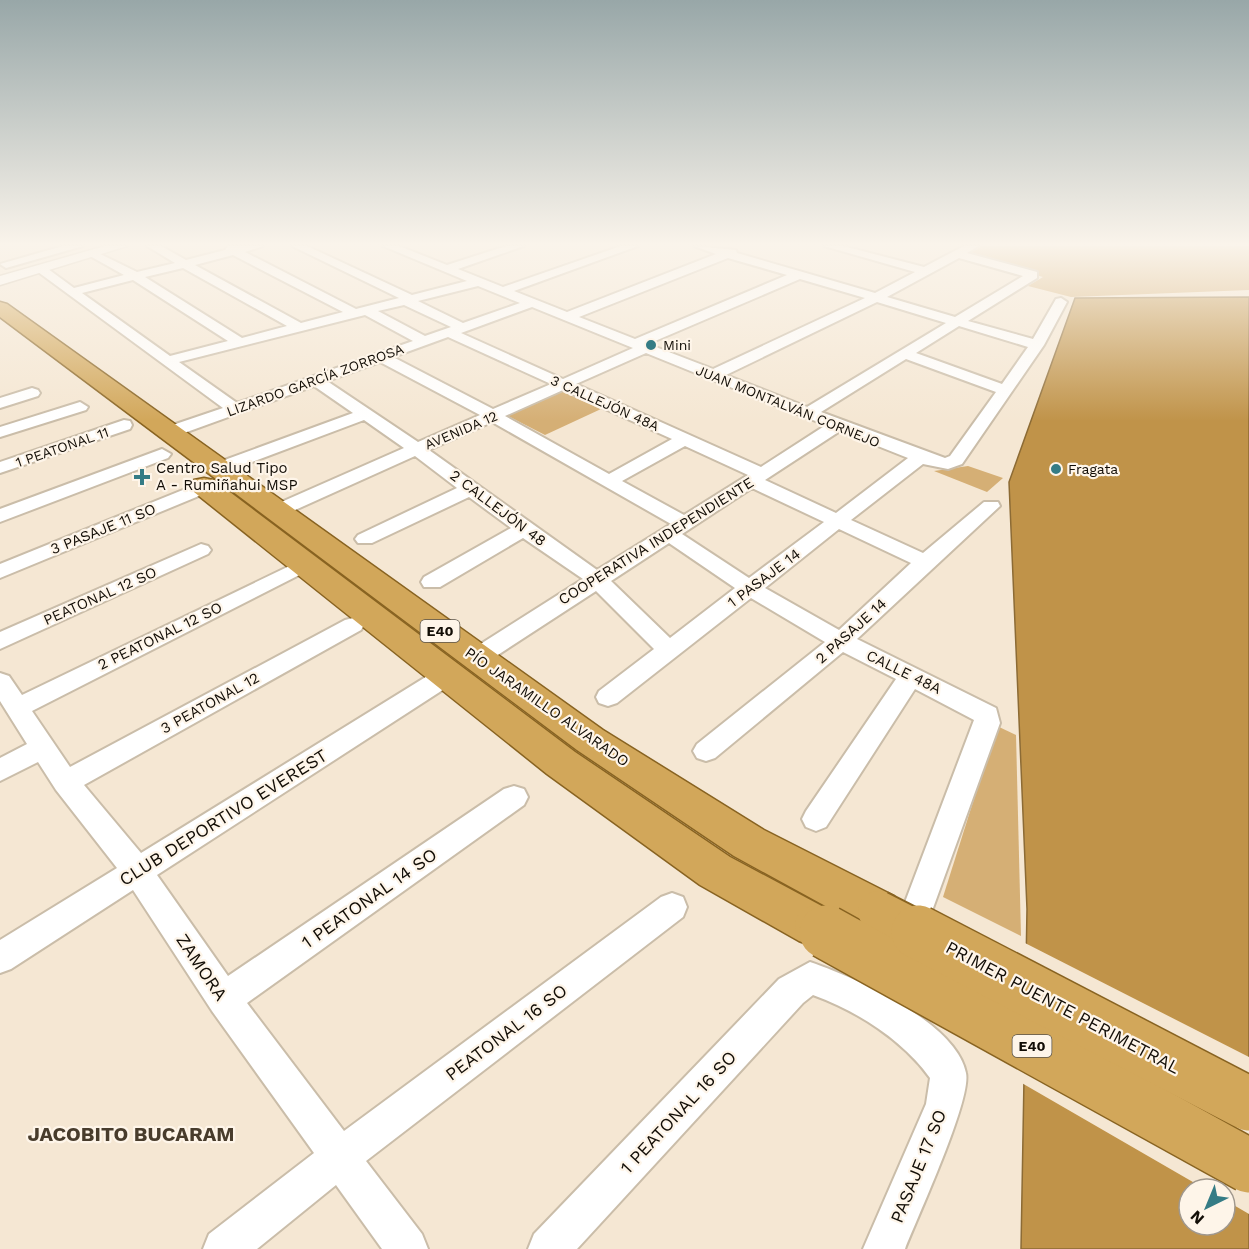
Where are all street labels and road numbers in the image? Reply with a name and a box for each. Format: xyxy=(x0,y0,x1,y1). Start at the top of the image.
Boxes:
street label: LIZARDO GARCÍA ZORROSA xyxy=(224,340,406,420)
street label: JUAN MONTALVÁN CORNEJO xyxy=(694,362,882,450)
street label: 3 CALLEJÓN 48A xyxy=(548,372,662,434)
street label: AVENIDA 12 xyxy=(422,408,500,452)
street label: 1 PEATONAL 11 xyxy=(13,424,111,470)
street label: 2 CALLEJÓN 48 xyxy=(446,465,550,550)
street label: COOPERATIVA INDEPENDIENTE xyxy=(555,473,757,609)
street label: 3 PASAJE 11 SO xyxy=(48,500,158,558)
street label: 1 PASAJE 14 xyxy=(724,545,804,611)
street label: PEATONAL 12 SO xyxy=(41,563,159,629)
street label: 2 PASAJE 14 xyxy=(812,594,890,668)
street label: 2 PEATONAL 12 SO xyxy=(95,598,225,674)
road number: E40 xyxy=(420,620,460,642)
street label: PÍO JARAMILLO ALVARADO xyxy=(462,643,632,771)
street label: CALLE 48A xyxy=(864,646,944,698)
street label: 3 PEATONAL 12 xyxy=(158,668,262,738)
street label: CLUB DEPORTIVO EVEREST xyxy=(115,744,331,890)
street label: 1 PEATONAL 14 SO xyxy=(297,843,441,953)
street label: ZAMORA xyxy=(172,930,232,1004)
street label: PRIMER PUENTE PERIMETRAL xyxy=(942,936,1184,1078)
street label: PEATONAL 16 SO xyxy=(441,979,571,1085)
road number: E40 xyxy=(1012,1035,1052,1057)
street label: 1 PEATONAL 16 SO xyxy=(616,1046,740,1178)
street label: PASAJE 17 SO xyxy=(886,1106,950,1226)

